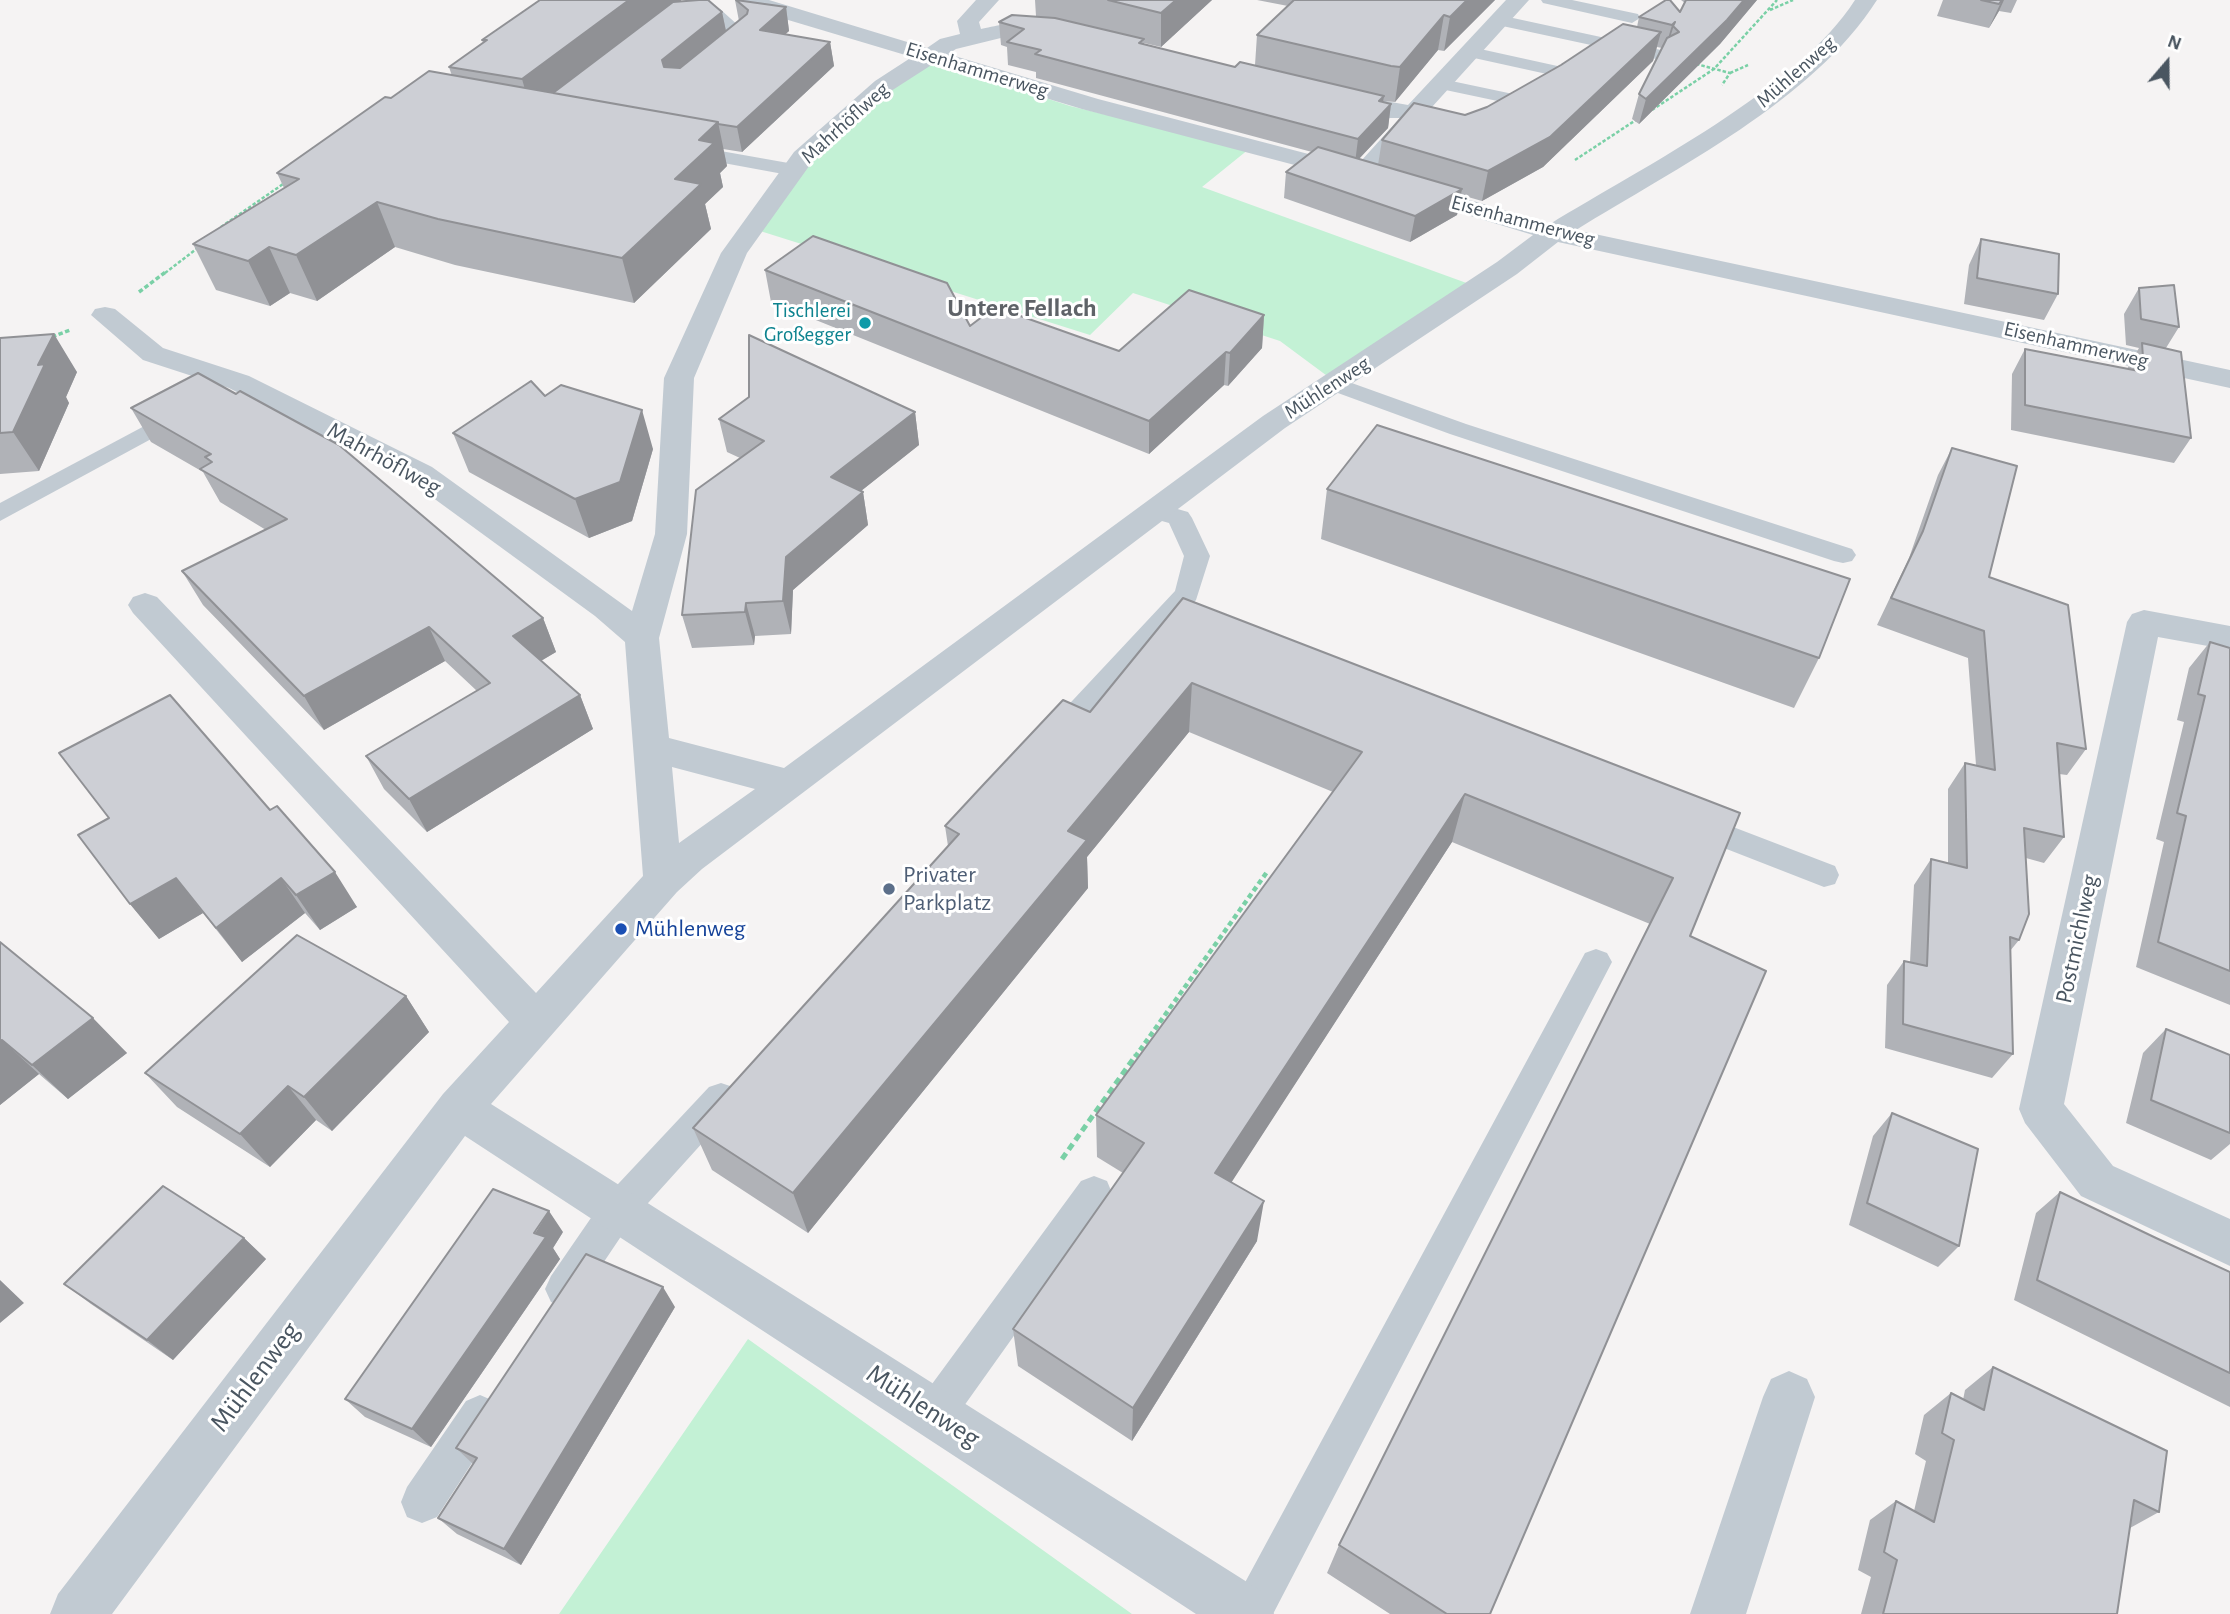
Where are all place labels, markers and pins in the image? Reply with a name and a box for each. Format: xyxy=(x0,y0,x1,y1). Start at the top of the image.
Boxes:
place label: Tischlerei Großegger xyxy=(764,298,851,348)
marker: Tischlerei Großegger xyxy=(857,315,873,331)
place label: Privater Parkplatz xyxy=(903,861,991,917)
marker: Privater Parkplatz xyxy=(881,881,897,897)
place label: Mühlenweg xyxy=(635,915,745,943)
marker: Mühlenweg xyxy=(613,921,629,937)

